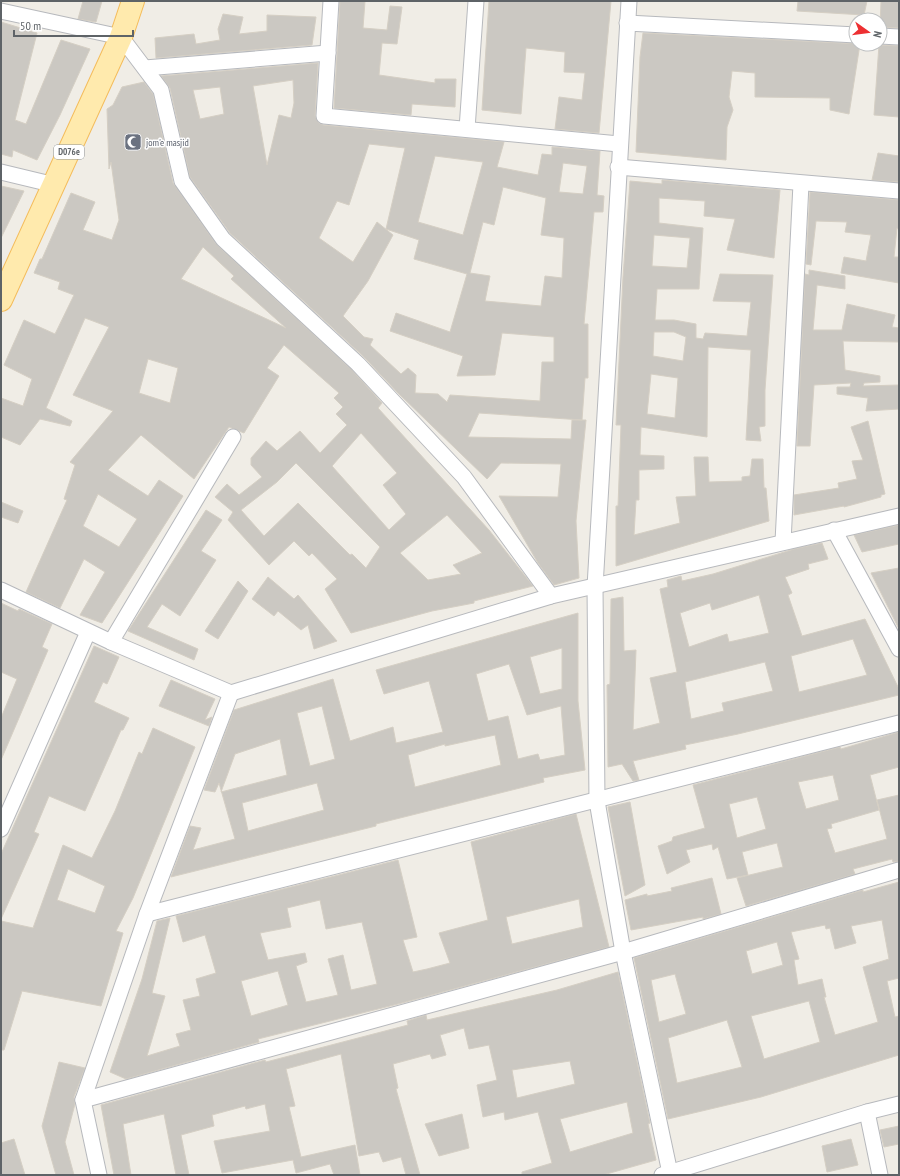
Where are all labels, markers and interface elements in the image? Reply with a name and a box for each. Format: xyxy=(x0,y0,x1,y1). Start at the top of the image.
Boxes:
scale bar xyxy=(14,12,133,38)
north arrow xyxy=(848,12,888,52)
text: 50 m xyxy=(20,18,41,33)
text: N xyxy=(870,30,885,39)
mosque icon: jom'e masjid xyxy=(123,132,143,152)
place label: jom'e masjid xyxy=(146,136,189,149)
road number: D076e xyxy=(54,145,84,159)

